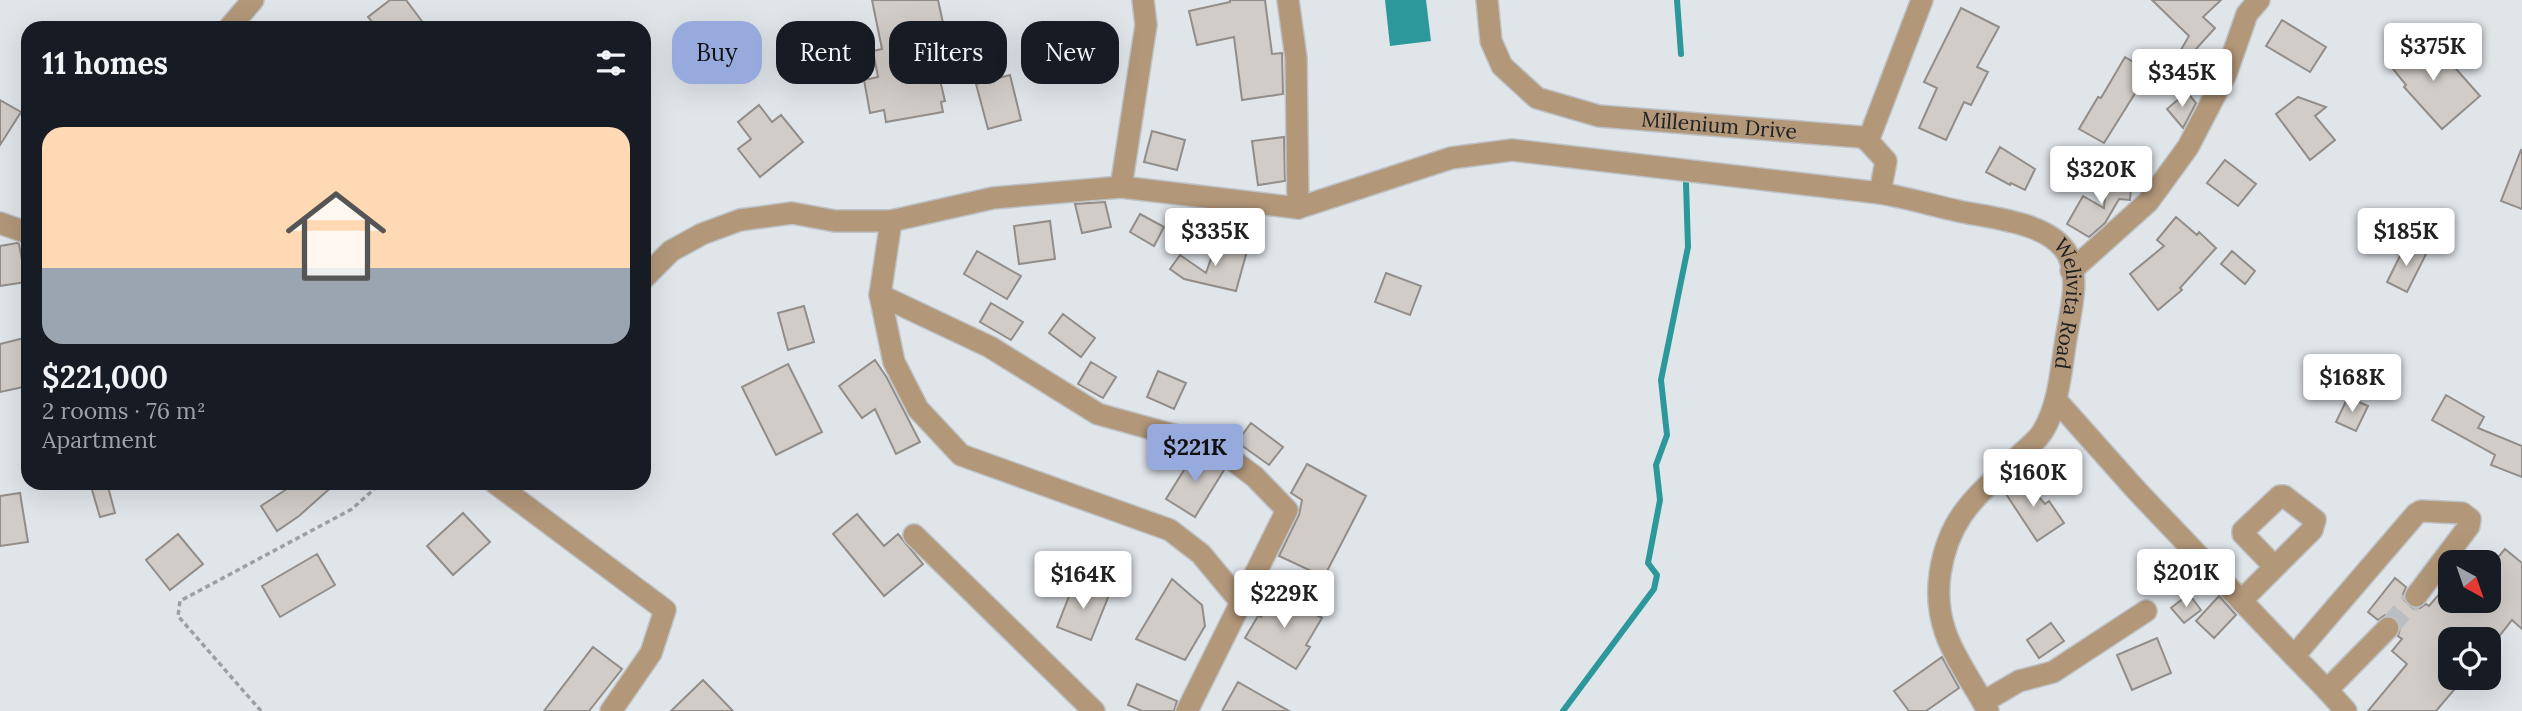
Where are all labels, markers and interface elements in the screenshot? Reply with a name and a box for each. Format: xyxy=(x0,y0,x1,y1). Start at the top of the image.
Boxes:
chip: Buy xyxy=(672,21,762,84)
chip: Rent xyxy=(776,21,875,84)
chip: Filters xyxy=(889,21,1007,84)
chip: New xyxy=(1021,21,1119,84)
pin: $375K xyxy=(2384,24,2482,83)
text: $375K xyxy=(2400,31,2466,60)
text: 11 homes xyxy=(42,44,168,82)
icon: filters xyxy=(592,44,630,82)
pin: $345K xyxy=(2133,50,2231,109)
text: $345K xyxy=(2148,57,2216,86)
street label: Millenium Drive xyxy=(1640,105,1798,145)
pin: $320K xyxy=(2052,146,2150,206)
text: $320K xyxy=(2066,154,2136,183)
icon: home xyxy=(273,173,399,299)
pin: $335K xyxy=(1166,208,1264,268)
pin: $185K xyxy=(2357,208,2455,268)
text: $335K xyxy=(1181,216,1249,245)
text: $185K xyxy=(2374,216,2438,245)
street label: Welivita Road xyxy=(2048,232,2088,371)
pin: $168K xyxy=(2303,354,2401,414)
text: $221,000 xyxy=(42,358,168,396)
text: $168K xyxy=(2319,362,2385,391)
text: 2 rooms · 76 m² xyxy=(42,396,206,425)
pin: $221K xyxy=(1146,424,1244,484)
text: Apartment xyxy=(42,425,157,454)
text: $221K xyxy=(1163,432,1227,461)
pin: $160K xyxy=(1984,449,2082,509)
text: $160K xyxy=(1999,457,2067,486)
pin: $201K xyxy=(2137,550,2235,609)
north arrow xyxy=(2438,550,2501,612)
map controls xyxy=(2438,550,2501,690)
pin: $164K xyxy=(1034,552,1132,611)
text: $201K xyxy=(2153,557,2219,586)
text: $164K xyxy=(1050,559,1116,588)
pin: $229K xyxy=(1235,570,1333,630)
text: $229K xyxy=(1250,578,1318,607)
button: locate xyxy=(2438,627,2501,690)

